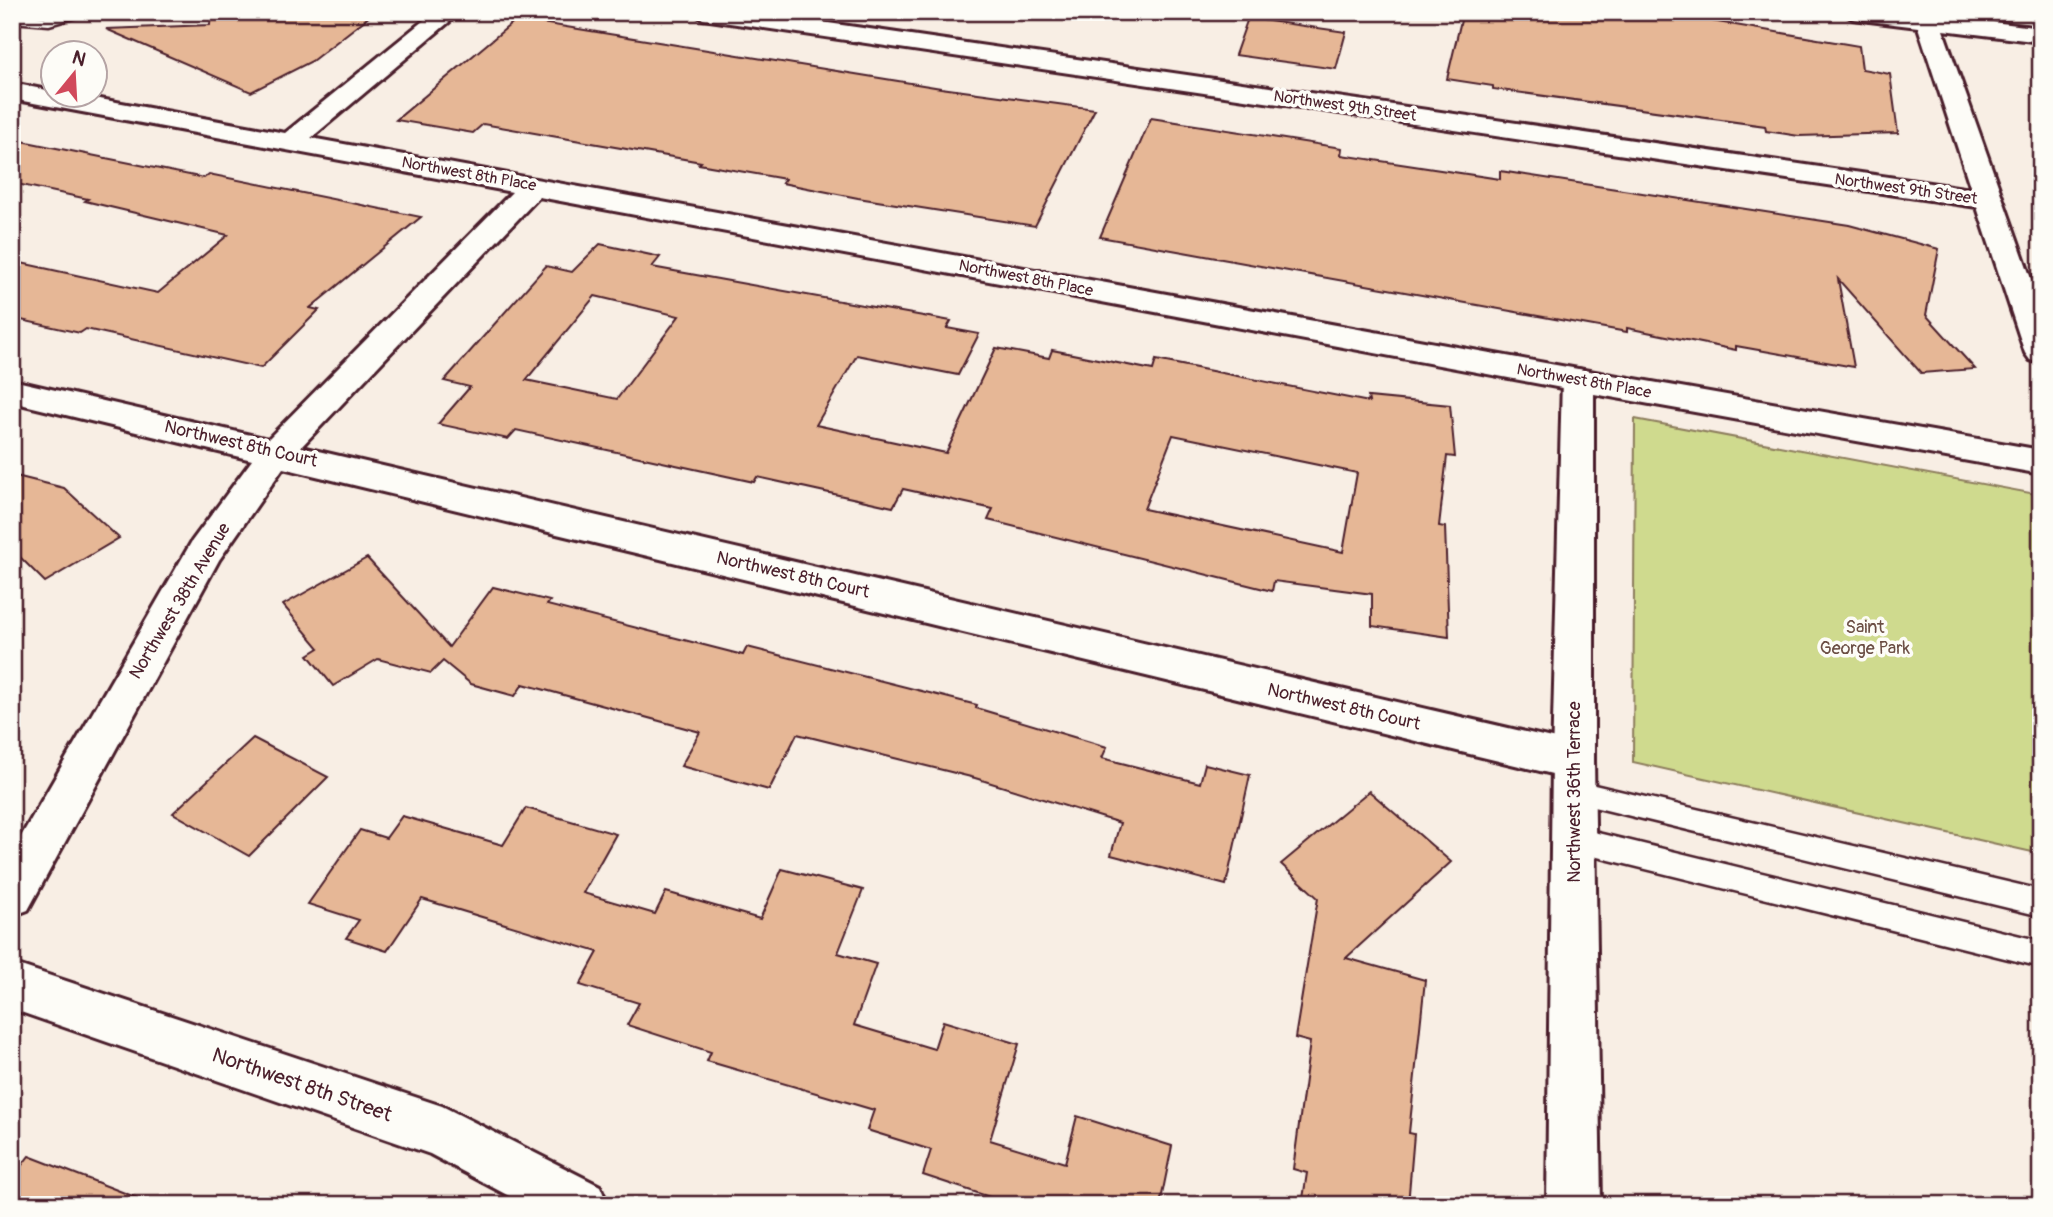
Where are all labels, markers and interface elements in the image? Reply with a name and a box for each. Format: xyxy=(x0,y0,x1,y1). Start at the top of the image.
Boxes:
north arrow xyxy=(38,38,108,108)
text: N xyxy=(69,45,89,72)
street label: Northwest 9th Street xyxy=(1272,86,1418,126)
street label: Northwest 8th Place xyxy=(400,152,538,196)
street label: Northwest 9th Street xyxy=(1833,169,1979,209)
street label: Northwest 8th Place xyxy=(957,255,1095,301)
street label: Northwest 8th Place xyxy=(1515,359,1653,403)
street label: Northwest 8th Court xyxy=(162,415,320,473)
street label: Northwest 38th Avenue xyxy=(124,519,236,683)
street label: Northwest 8th Court xyxy=(714,546,872,604)
park label: Saint George Park xyxy=(1820,616,1911,660)
street label: Northwest 8th Court xyxy=(1265,678,1423,736)
street label: Northwest 36th Terrace xyxy=(1563,701,1586,883)
street label: Northwest 8th Street xyxy=(208,1042,396,1129)

